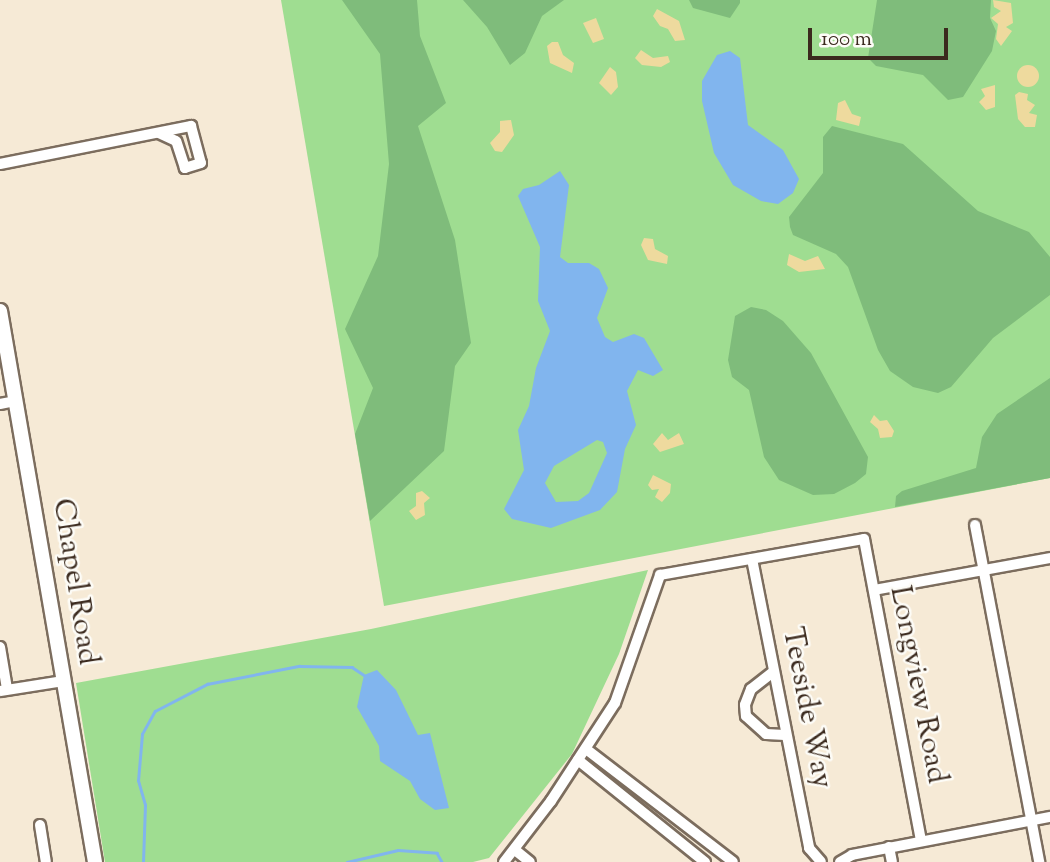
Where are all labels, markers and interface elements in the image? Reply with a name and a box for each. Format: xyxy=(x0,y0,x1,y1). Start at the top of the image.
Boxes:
scale bar xyxy=(812,14,952,58)
text: 100 m xyxy=(821,25,872,55)
street label: Chapel Road xyxy=(43,496,105,668)
street label: Longview Road xyxy=(880,583,954,787)
street label: Teeside Way xyxy=(773,624,839,792)

